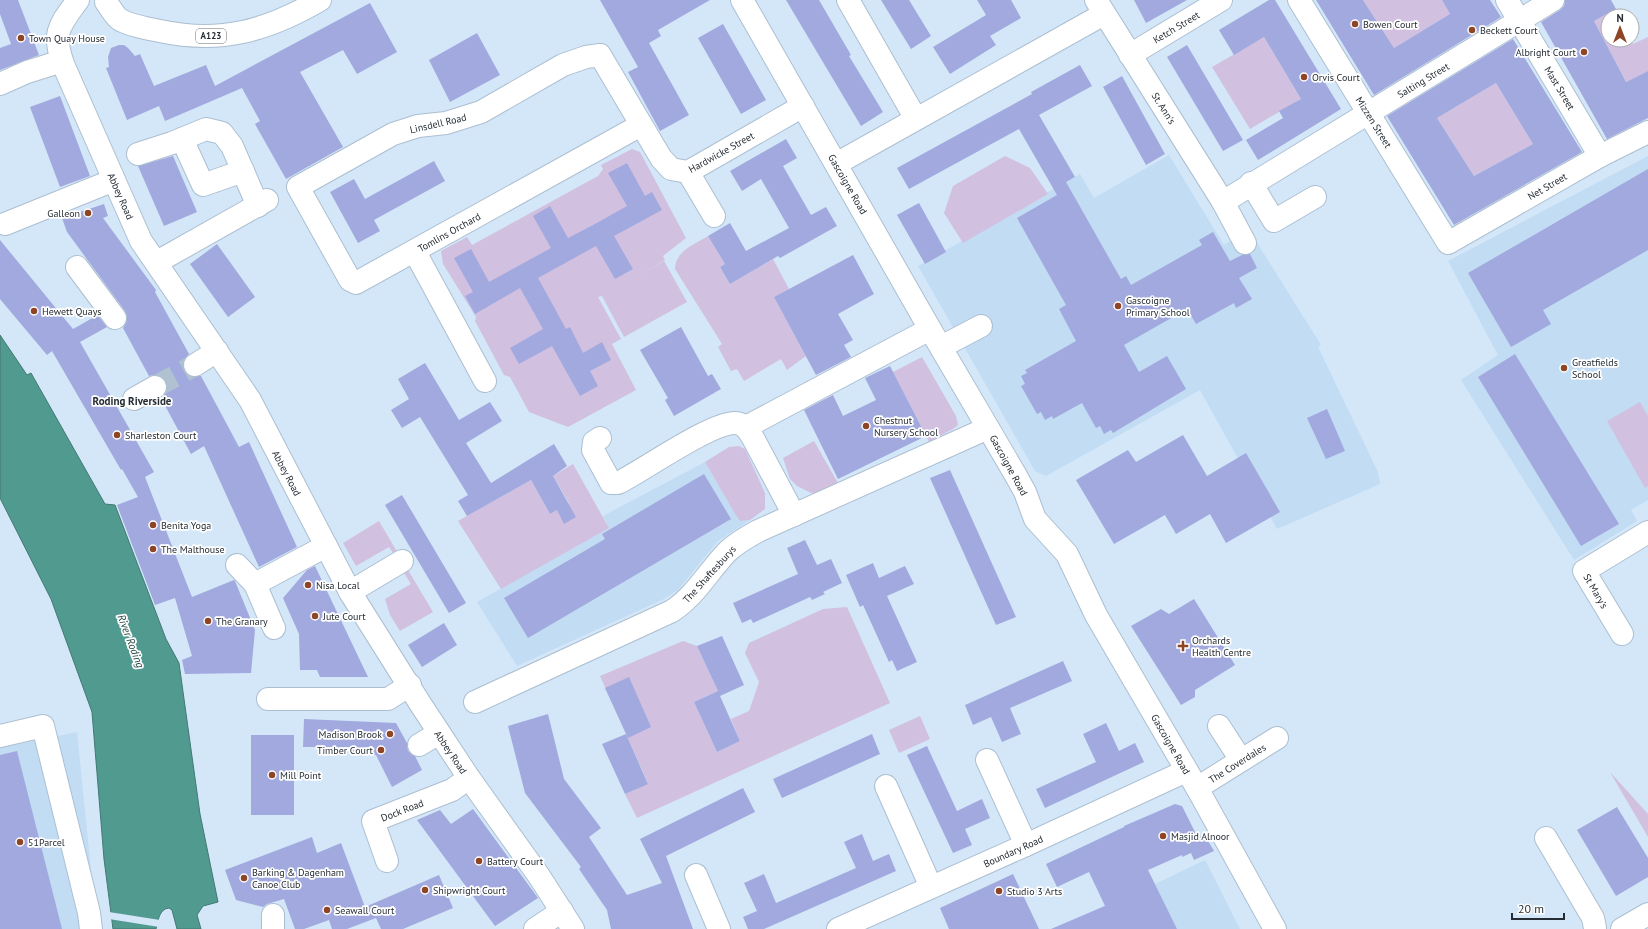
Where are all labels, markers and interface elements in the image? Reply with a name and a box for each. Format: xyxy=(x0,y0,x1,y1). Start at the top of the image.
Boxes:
street label: Ketch Street xyxy=(1151,8,1202,46)
north arrow xyxy=(1600,8,1640,48)
text: N xyxy=(1616,11,1624,25)
place label: Bowen Court xyxy=(1363,18,1418,31)
marker: Bowen Court xyxy=(1350,19,1360,29)
place label: Beckett Court xyxy=(1480,24,1538,37)
marker: Beckett Court xyxy=(1467,25,1477,35)
road number: A123 xyxy=(196,29,226,43)
place label: Town Quay House xyxy=(29,32,105,45)
marker: Town Quay House xyxy=(16,33,26,43)
place label: Albright Court xyxy=(1516,46,1577,59)
marker: Albright Court xyxy=(1579,47,1589,57)
street label: Salting Street xyxy=(1395,60,1452,101)
street label: Mast Street xyxy=(1541,64,1578,113)
place label: Orvis Court xyxy=(1312,71,1360,84)
marker: Orvis Court xyxy=(1299,72,1309,82)
street label: St. Ann's xyxy=(1149,90,1178,127)
street label: Mizzen Street xyxy=(1353,94,1395,151)
street label: Linsdell Road xyxy=(409,111,468,136)
street label: Hardwicke Street xyxy=(686,129,757,176)
street label: Gascoigne Road xyxy=(825,152,870,217)
street label: Net Street xyxy=(1525,170,1570,203)
street label: Abbey Road xyxy=(105,171,137,222)
place label: Galleon xyxy=(47,207,80,220)
marker: Galleon xyxy=(83,208,93,218)
street label: Tomlins Orchard xyxy=(416,210,483,255)
place label: Gascoigne Primary School xyxy=(1126,294,1190,319)
marker: Gascoigne Primary School xyxy=(1113,301,1123,311)
place label: Hewett Quays xyxy=(42,305,102,318)
marker: Hewett Quays xyxy=(29,306,39,316)
place label: Greatfields School xyxy=(1572,356,1618,381)
marker: Greatfields School xyxy=(1559,363,1569,373)
district label: Roding Riverside xyxy=(93,394,172,408)
place label: Chestnut Nursery School xyxy=(874,414,938,439)
marker: Chestnut Nursery School xyxy=(861,421,871,431)
place label: Sharleston Court xyxy=(125,429,197,442)
marker: Sharleston Court xyxy=(112,430,122,440)
street label: Gascoigne Road xyxy=(987,433,1031,498)
street label: Abbey Road xyxy=(269,448,304,498)
place label: Benita Yoga xyxy=(161,519,211,532)
marker: Benita Yoga xyxy=(148,520,158,530)
place label: The Malthouse xyxy=(161,543,224,556)
street label: The Shaftesburys xyxy=(680,543,739,606)
marker: The Malthouse xyxy=(148,544,158,554)
street label: St Mary's xyxy=(1580,572,1611,611)
place label: Nisa Local xyxy=(316,579,360,592)
marker: Nisa Local xyxy=(303,580,313,590)
place label: Jute Court xyxy=(322,610,366,623)
marker: Jute Court xyxy=(310,611,320,621)
water label: River Roding xyxy=(114,612,148,670)
place label: The Granary xyxy=(216,615,268,628)
marker: The Granary xyxy=(203,616,213,626)
place label: Orchards Health Centre xyxy=(1192,634,1251,659)
marker: Orchards Health Centre xyxy=(1177,640,1189,652)
street label: Gascoigne Road xyxy=(1148,712,1193,777)
place label: Madison Brook xyxy=(319,728,382,741)
street label: Abbey Road xyxy=(431,728,470,776)
marker: Madison Brook xyxy=(385,729,395,739)
street label: The Coverdales xyxy=(1206,741,1268,786)
place label: Timber Court xyxy=(317,744,374,757)
marker: Timber Court xyxy=(376,745,386,755)
place label: Mill Point xyxy=(280,769,322,782)
marker: Mill Point xyxy=(267,770,277,780)
street label: Dock Road xyxy=(379,796,425,825)
place label: Masjid Alnoor xyxy=(1171,830,1230,843)
marker: Masjid Alnoor xyxy=(1158,831,1168,841)
street label: Boundary Road xyxy=(981,833,1045,870)
place label: 51Parcel xyxy=(28,836,65,849)
marker: 51Parcel xyxy=(15,837,25,847)
place label: Battery Court xyxy=(487,855,544,868)
marker: Battery Court xyxy=(474,856,484,866)
place label: Barking & Dagenham Canoe Club xyxy=(252,866,344,891)
marker: Barking & Dagenham Canoe Club xyxy=(239,873,249,883)
place label: Shipwright Court xyxy=(433,884,506,897)
marker: Shipwright Court xyxy=(420,885,430,895)
place label: Studio 3 Arts xyxy=(1007,885,1062,898)
marker: Studio 3 Arts xyxy=(994,886,1004,896)
scale bar xyxy=(1512,895,1564,921)
text: 20 m xyxy=(1518,901,1544,916)
place label: Seawall Court xyxy=(335,904,395,917)
marker: Seawall Court xyxy=(322,905,332,915)

